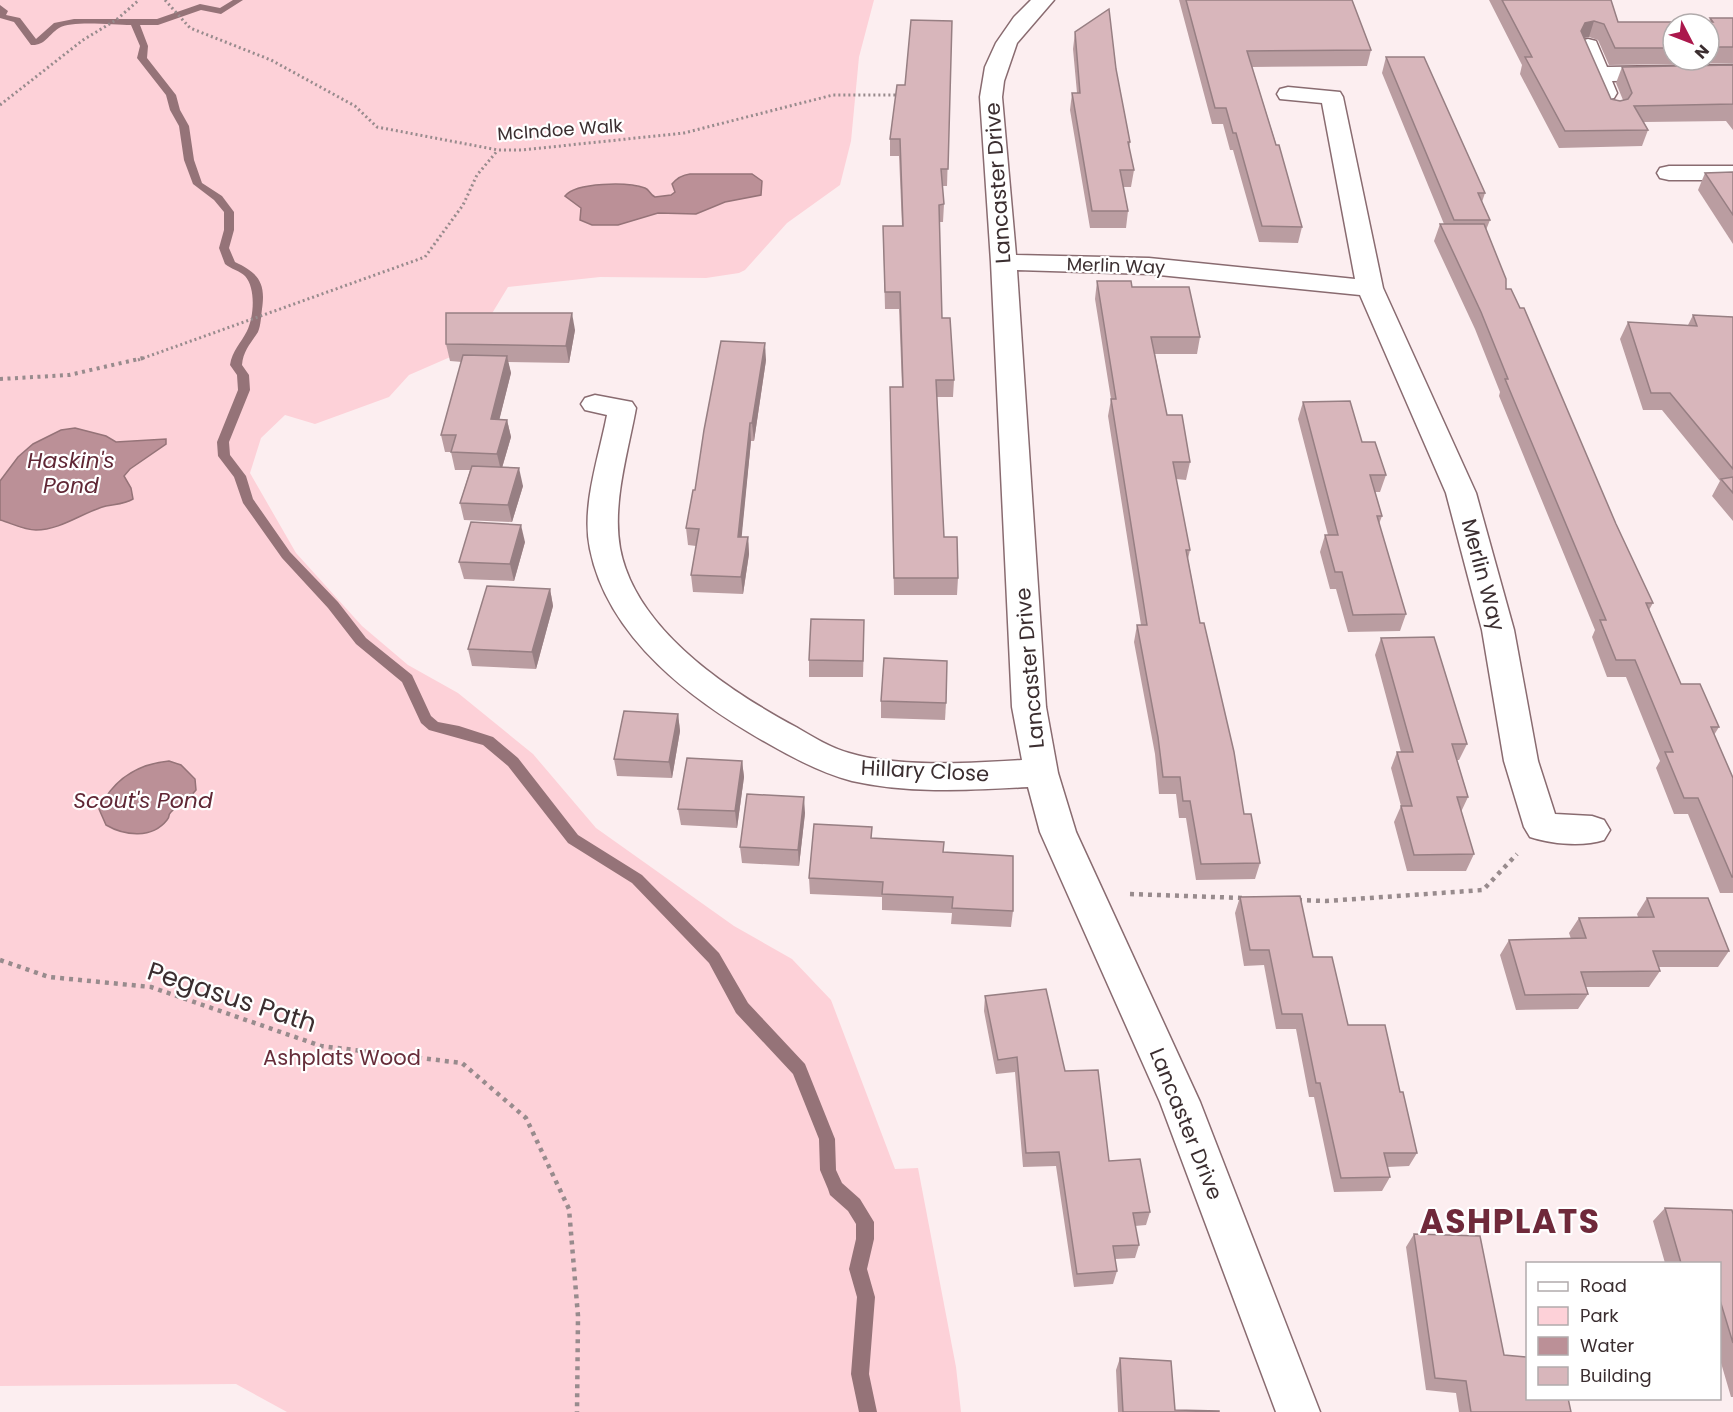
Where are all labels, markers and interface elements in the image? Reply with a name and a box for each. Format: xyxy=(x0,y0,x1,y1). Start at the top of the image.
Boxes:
north arrow xyxy=(1661,12,1721,72)
text: N xyxy=(1689,40,1714,64)
street label: Lancaster Drive xyxy=(977,102,1018,265)
street label: McIndoe Walk xyxy=(497,113,624,146)
street label: Merlin Way xyxy=(1066,251,1166,280)
water label: Haskin's Pond xyxy=(27,445,115,501)
street label: Merlin Way xyxy=(1455,516,1512,634)
street label: Lancaster Drive xyxy=(1008,586,1051,750)
street label: Hillary Close xyxy=(860,753,990,788)
water label: Scout's Pond xyxy=(73,785,213,816)
street label: Pegasus Path xyxy=(143,953,321,1041)
park label: Ashplats Wood xyxy=(263,1043,421,1072)
street label: Lancaster Drive xyxy=(1143,1044,1230,1204)
district label: ASHPLATS xyxy=(1419,1198,1601,1245)
legend xyxy=(1526,1262,1721,1400)
text: Road xyxy=(1580,1273,1627,1298)
text: Park xyxy=(1580,1303,1619,1328)
text: Water xyxy=(1580,1333,1634,1358)
text: Building xyxy=(1580,1363,1652,1388)

